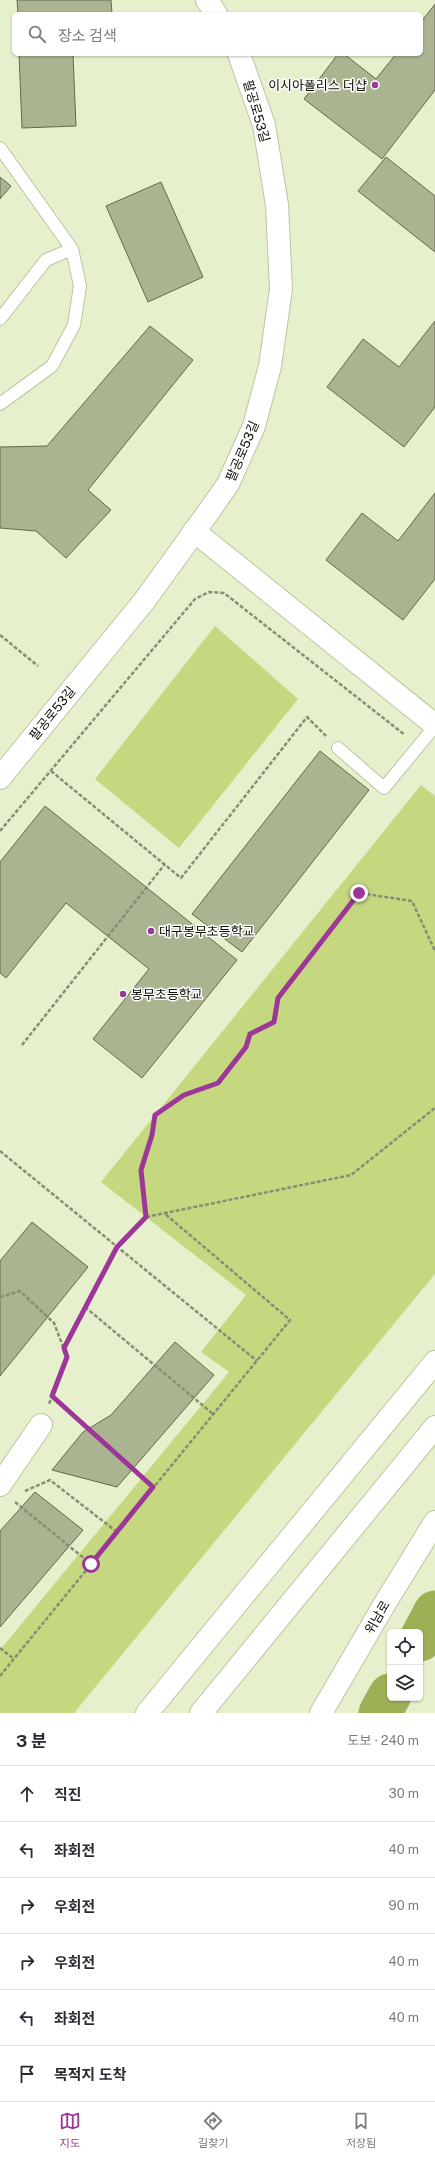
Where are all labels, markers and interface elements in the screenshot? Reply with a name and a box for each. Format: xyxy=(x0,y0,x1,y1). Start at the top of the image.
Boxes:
search box xyxy=(12,12,423,56)
icon: search xyxy=(26,23,48,45)
text: 장소 검색 xyxy=(58,27,117,44)
street label: 팔공로53길 xyxy=(240,78,273,144)
place label: 이시아폴리스 더샵 xyxy=(268,78,367,93)
marker: 이시아폴리스 더샵 xyxy=(370,80,380,90)
street label: 팔공로53길 xyxy=(223,419,262,484)
street label: 팔공로53길 xyxy=(26,684,78,743)
route end xyxy=(350,884,368,902)
place label: 대구봉무초등학교 xyxy=(159,924,255,939)
marker: 대구봉무초등학교 xyxy=(146,926,156,936)
place label: 봉무초등학교 xyxy=(131,987,203,1002)
marker: 봉무초등학교 xyxy=(118,989,128,999)
route start xyxy=(82,1555,100,1573)
street label: 위남로 xyxy=(362,1598,393,1637)
map controls xyxy=(387,1629,423,1701)
button: locate xyxy=(387,1629,423,1665)
button: layers xyxy=(387,1665,423,1701)
text: 3 분 xyxy=(16,1731,47,1751)
text: 도보 · 240 m xyxy=(348,1733,419,1748)
icon: ahead xyxy=(16,1783,38,1805)
text: 직진 xyxy=(54,1786,82,1803)
text: 30 m xyxy=(389,1786,419,1801)
icon: left xyxy=(16,1839,38,1861)
text: 좌회전 xyxy=(54,1842,95,1859)
text: 40 m xyxy=(388,1842,419,1857)
icon: right xyxy=(16,1895,38,1917)
text: 우회전 xyxy=(54,1898,95,1915)
text: 90 m xyxy=(389,1898,419,1913)
icon: right xyxy=(16,1951,38,1973)
text: 우회전 xyxy=(54,1954,95,1971)
text: 40 m xyxy=(388,1954,419,1969)
icon: left xyxy=(16,2007,38,2029)
text: 좌회전 xyxy=(54,2010,95,2027)
text: 40 m xyxy=(388,2010,419,2025)
icon: arrive xyxy=(16,2063,38,2085)
text: 목적지 도착 xyxy=(54,2066,126,2083)
tab: 지도 xyxy=(59,2110,81,2150)
tab: 길찾기 xyxy=(198,2110,228,2150)
tab: 저장됨 xyxy=(346,2110,376,2150)

